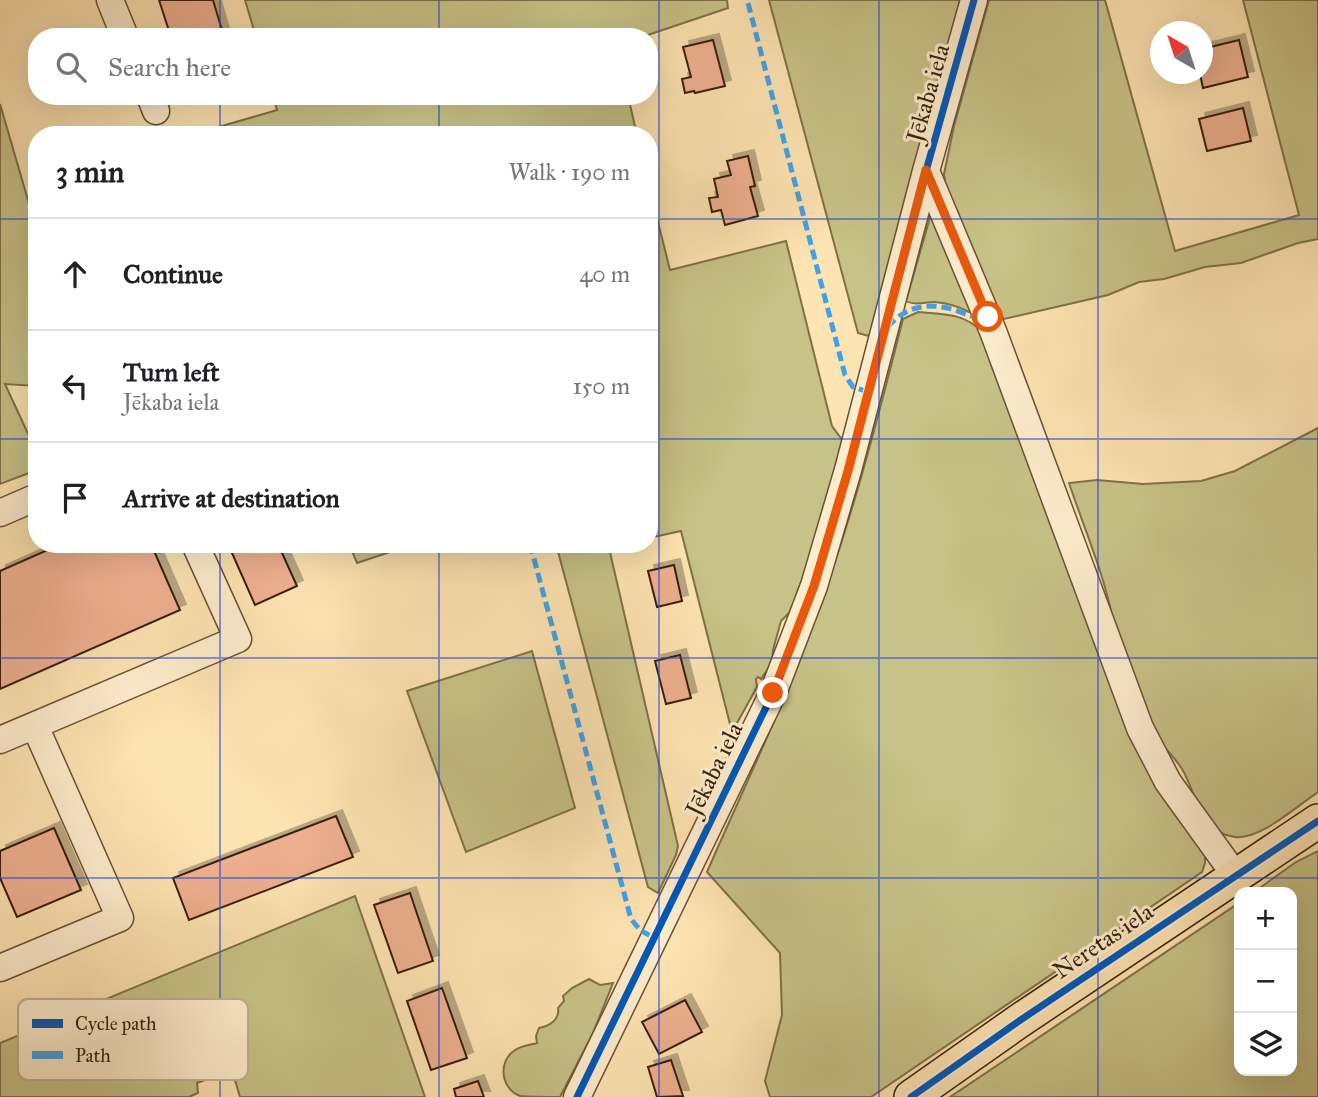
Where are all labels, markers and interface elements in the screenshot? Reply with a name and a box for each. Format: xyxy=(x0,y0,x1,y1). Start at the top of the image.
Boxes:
north arrow xyxy=(1150,21,1213,84)
search box xyxy=(28,28,658,105)
street label: Jēkaba iela xyxy=(899,40,957,148)
icon: search xyxy=(52,48,90,86)
text: Search here xyxy=(108,51,231,83)
text: 3 min xyxy=(56,154,124,190)
text: Walk · 190 m xyxy=(509,158,630,186)
icon: ahead xyxy=(56,255,94,293)
text: Continue xyxy=(123,258,223,290)
text: 40 m xyxy=(580,260,630,288)
route start xyxy=(972,301,1003,332)
text: Turn left xyxy=(123,356,219,388)
icon: left xyxy=(56,367,94,405)
text: 150 m xyxy=(573,372,630,400)
text: Jēkaba iela xyxy=(123,388,219,416)
icon: arrive xyxy=(56,479,94,517)
text: Arrive at destination xyxy=(123,482,340,514)
route end xyxy=(757,677,788,708)
street label: Jēkaba iela xyxy=(677,716,750,823)
map controls xyxy=(1234,887,1297,1076)
button: + xyxy=(1234,887,1297,950)
street label: Neretas iela xyxy=(1047,896,1160,985)
button: − xyxy=(1234,950,1297,1013)
legend xyxy=(18,999,248,1080)
text: Cycle path xyxy=(75,1012,157,1035)
button: layers xyxy=(1234,1013,1297,1076)
text: Path xyxy=(75,1044,111,1067)

